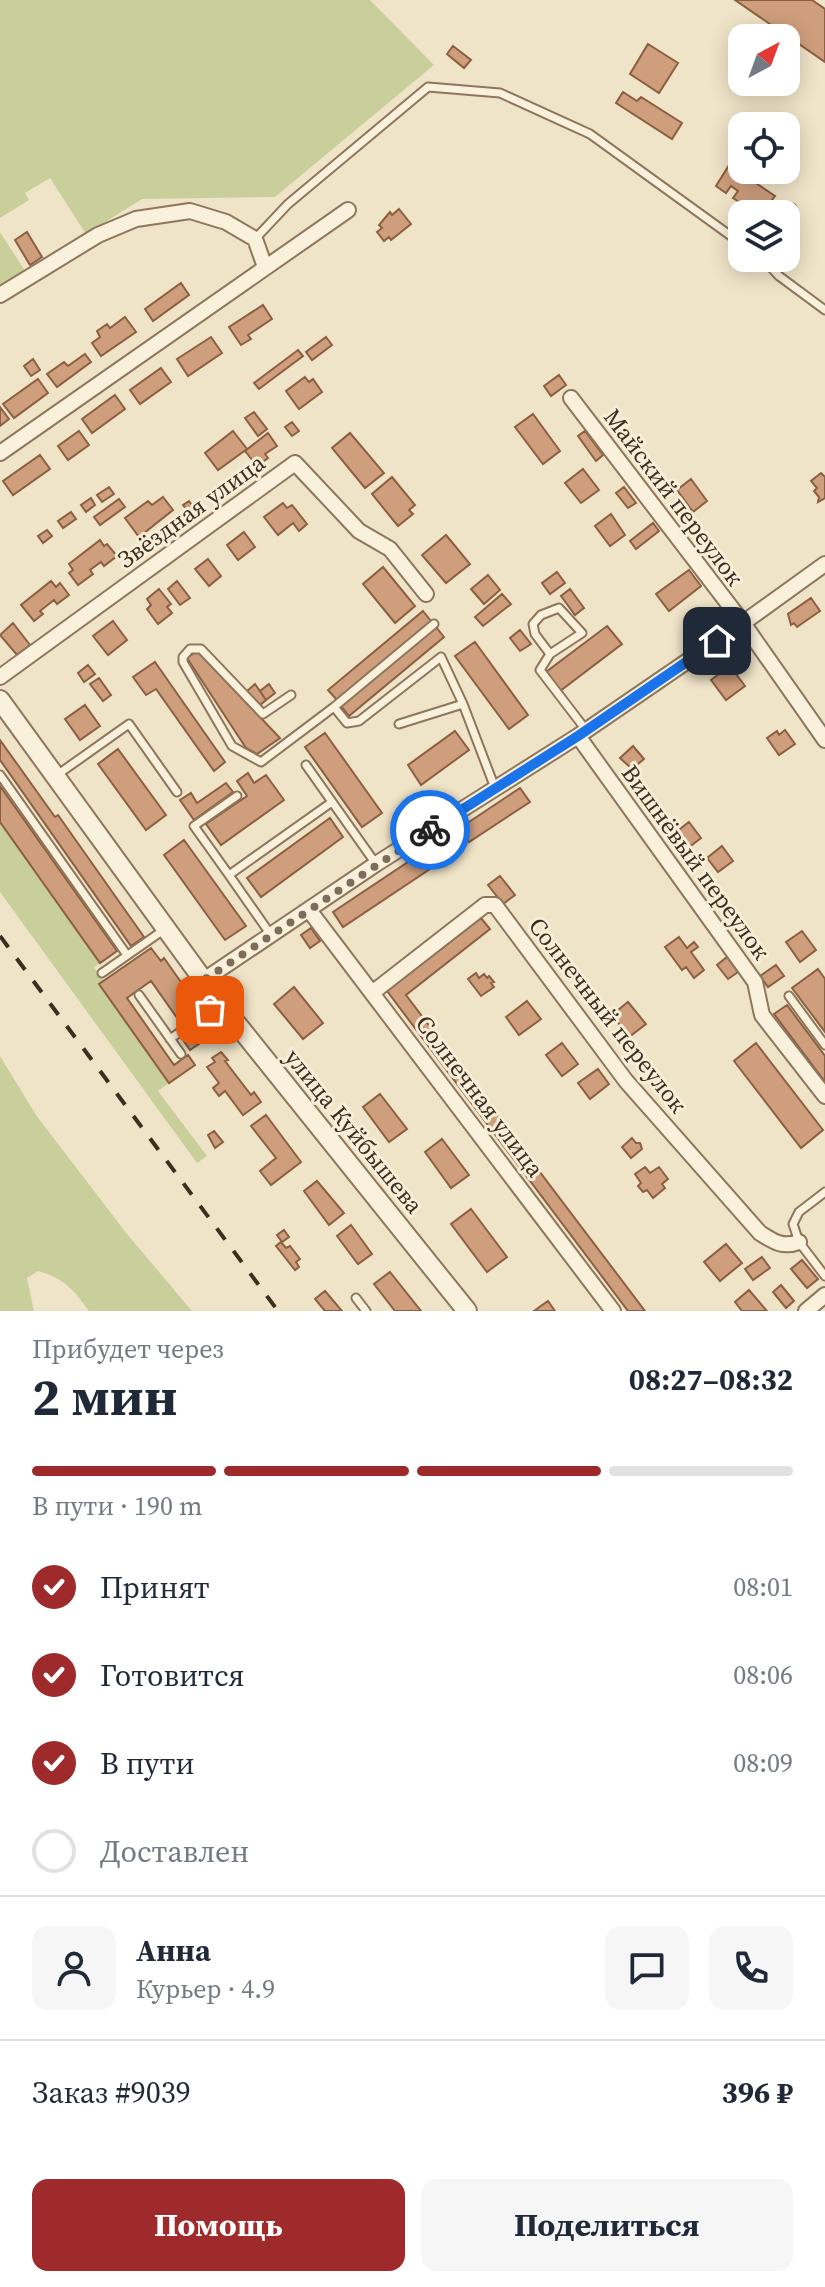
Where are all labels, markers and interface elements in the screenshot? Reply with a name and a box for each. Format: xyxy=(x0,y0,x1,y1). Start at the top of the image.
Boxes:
north arrow xyxy=(728,24,800,96)
map controls xyxy=(728,24,800,272)
button: locate xyxy=(728,112,800,184)
button: layers xyxy=(728,200,800,272)
street label: Майский переулок xyxy=(596,402,752,592)
street label: Звёздная улица xyxy=(110,446,272,576)
pin xyxy=(683,607,751,675)
icon: home xyxy=(695,619,739,663)
street label: Вишнёвый переулок xyxy=(614,758,778,966)
courier xyxy=(390,790,470,870)
icon: bike xyxy=(408,808,452,852)
street label: Солнечный переулок xyxy=(521,910,695,1120)
pin xyxy=(176,976,244,1044)
icon: bag xyxy=(188,988,232,1032)
street label: Солнечная улица xyxy=(408,1008,552,1185)
street label: улица Куйбышева xyxy=(277,1042,431,1221)
text: Прибудет через xyxy=(32,1331,224,1367)
text: 08:27–08:32 xyxy=(629,1359,793,1400)
text: 2 мин xyxy=(32,1361,177,1432)
text: В пути · 190 m xyxy=(32,1488,202,1524)
icon: check xyxy=(32,1565,76,1609)
text: Принят xyxy=(100,1567,210,1608)
text: 08:01 xyxy=(733,1569,793,1605)
icon: check xyxy=(32,1653,76,1697)
text: Готовится xyxy=(100,1655,244,1696)
text: 08:06 xyxy=(733,1657,793,1693)
icon: check xyxy=(32,1741,76,1785)
text: В пути xyxy=(100,1743,195,1784)
text: 08:09 xyxy=(733,1745,793,1781)
text: Доставлен xyxy=(100,1831,249,1872)
button: person xyxy=(32,1926,116,2010)
button: chat xyxy=(605,1926,689,2010)
button: phone xyxy=(709,1926,793,2010)
text: Анна xyxy=(136,1930,211,1971)
text: Курьер · 4.9 xyxy=(136,1971,275,2007)
text: Заказ #9039 xyxy=(32,2072,191,2113)
text: 396 ₽ xyxy=(722,2072,793,2113)
button: Помощь xyxy=(32,2179,405,2271)
button: Поделиться xyxy=(421,2179,793,2271)

